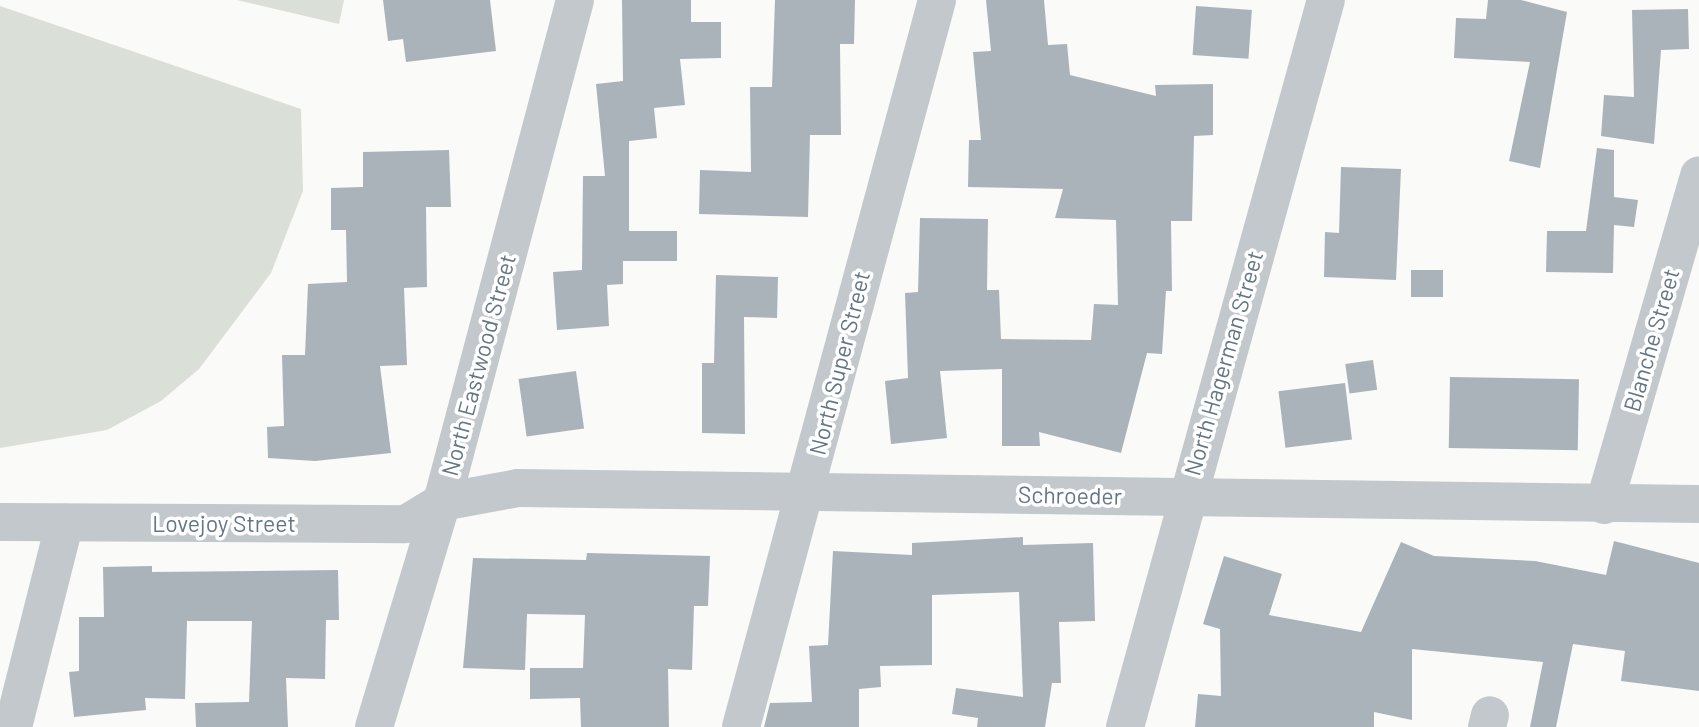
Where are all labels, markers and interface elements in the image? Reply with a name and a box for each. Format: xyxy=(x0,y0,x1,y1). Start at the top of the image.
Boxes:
street label: North Hagerman Street xyxy=(1178,247,1268,479)
street label: North Eastwood Street xyxy=(435,251,521,479)
street label: Blanche Street xyxy=(1617,265,1685,415)
street label: North Super Street xyxy=(803,268,875,458)
street label: Schroeder xyxy=(1018,480,1122,510)
street label: Lovejoy Street xyxy=(152,509,296,537)

